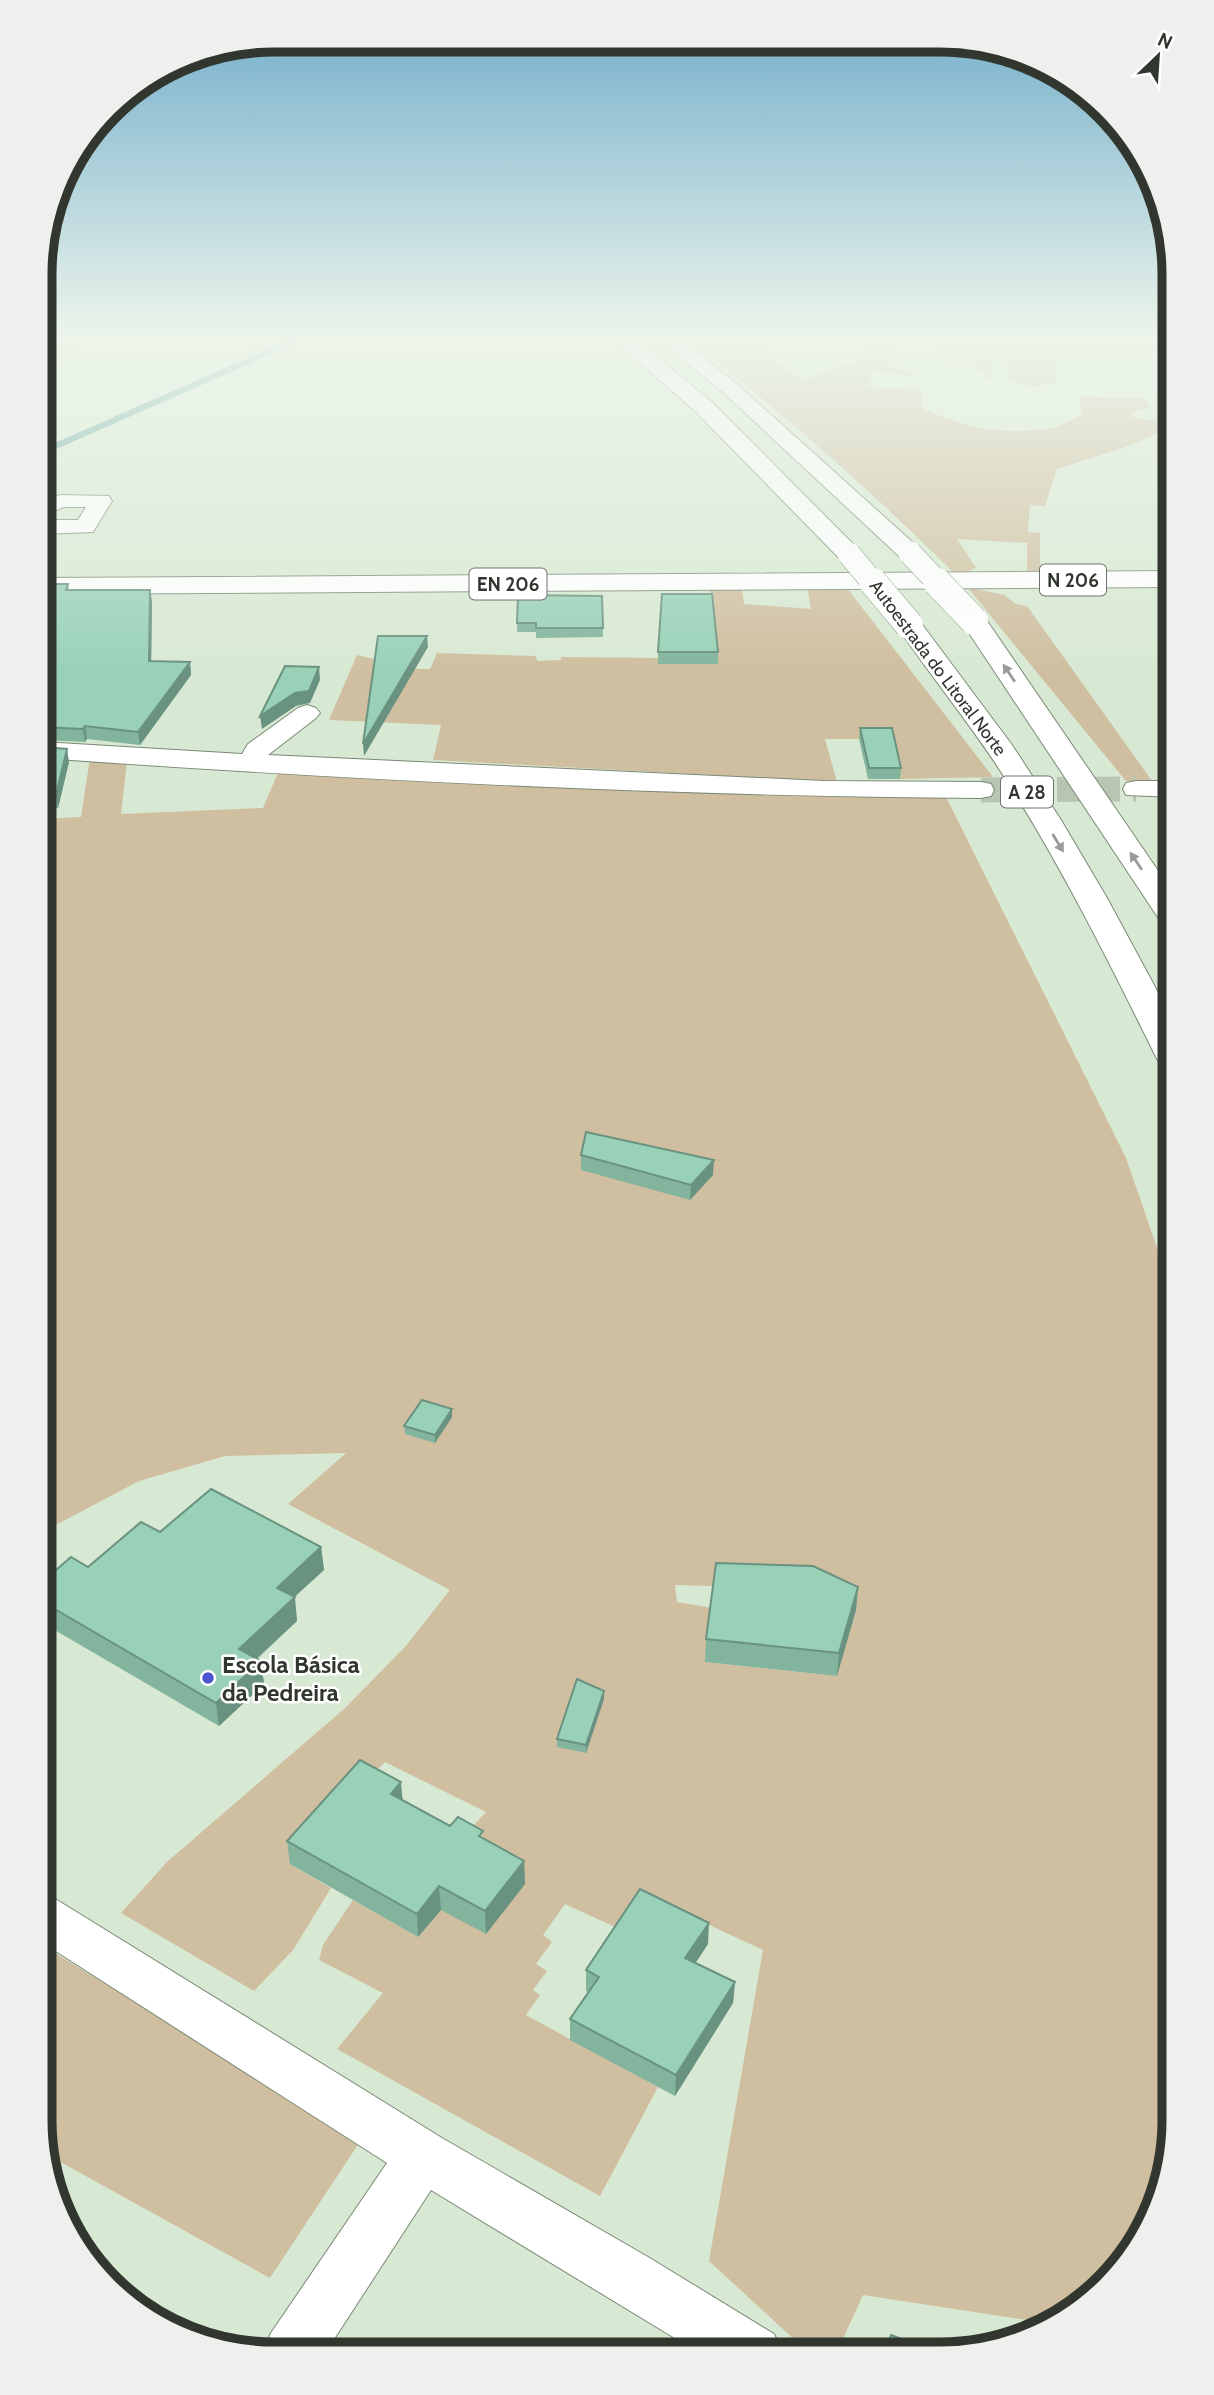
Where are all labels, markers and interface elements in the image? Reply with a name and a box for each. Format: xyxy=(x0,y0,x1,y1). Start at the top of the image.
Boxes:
north arrow xyxy=(1123,21,1193,91)
text: N xyxy=(1154,28,1176,54)
road number: N 206 xyxy=(1040,565,1106,596)
road number: EN 206 xyxy=(470,568,546,600)
street label: Autoestrada do Litoral Norte xyxy=(865,576,1011,760)
one-way arrow xyxy=(1002,663,1015,682)
road number: A 28 xyxy=(1001,776,1053,807)
one-way arrow xyxy=(1052,833,1065,852)
one-way arrow xyxy=(1129,852,1142,871)
place label: Escola Básica da Pedreira xyxy=(222,1650,360,1707)
marker: Escola Básica da Pedreira xyxy=(200,1670,216,1686)

